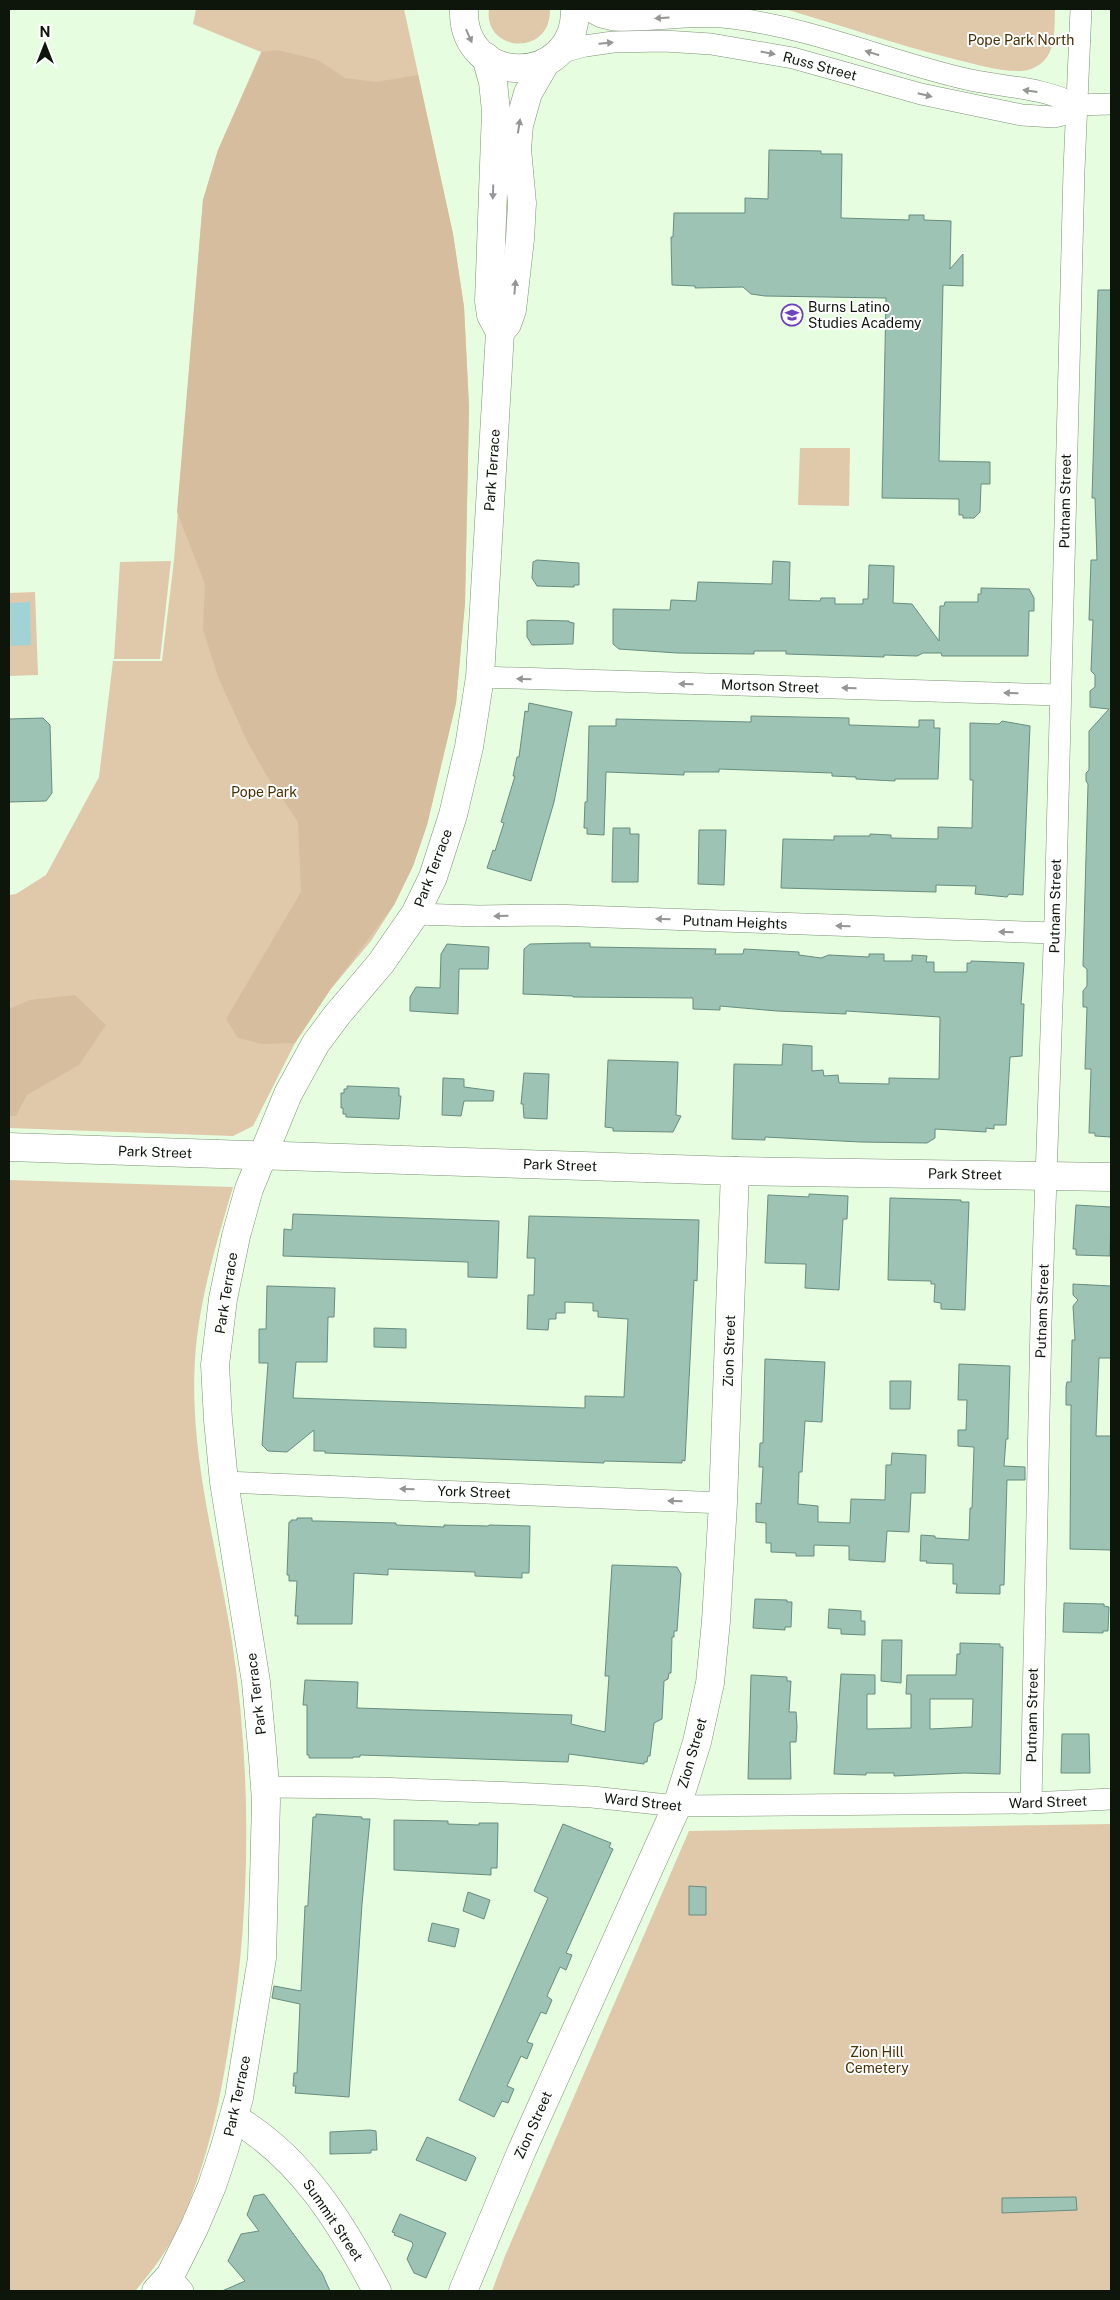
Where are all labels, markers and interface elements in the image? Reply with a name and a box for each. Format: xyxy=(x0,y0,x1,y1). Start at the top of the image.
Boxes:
one-way arrow xyxy=(654,15,670,23)
north arrow xyxy=(20,20,70,70)
text: N xyxy=(40,24,50,40)
one-way arrow xyxy=(466,29,474,43)
park label: Pope Park North xyxy=(968,32,1074,48)
one-way arrow xyxy=(598,39,614,47)
street label: Russ Street xyxy=(781,48,859,84)
one-way arrow xyxy=(760,49,776,57)
one-way arrow xyxy=(864,49,879,57)
one-way arrow xyxy=(1022,87,1038,95)
one-way arrow xyxy=(917,91,932,99)
one-way arrow xyxy=(515,117,523,133)
one-way arrow xyxy=(489,185,497,201)
one-way arrow xyxy=(511,279,519,295)
place label: Burns Latino Studies Academy xyxy=(808,299,922,331)
school or university icon: Burns Latino Studies Academy xyxy=(780,303,804,327)
street label: Park Terrace xyxy=(481,428,503,512)
street label: Putnam Street xyxy=(1056,454,1074,548)
one-way arrow xyxy=(515,674,531,682)
street label: Mortson Street xyxy=(721,676,819,696)
one-way arrow xyxy=(678,679,694,687)
one-way arrow xyxy=(840,684,856,692)
one-way arrow xyxy=(1003,689,1019,697)
park label: Pope Park xyxy=(231,784,297,800)
street label: Park Terrace xyxy=(411,827,455,909)
street label: Putnam Street xyxy=(1046,859,1064,953)
one-way arrow xyxy=(493,912,509,920)
street label: Putnam Heights xyxy=(682,912,788,932)
one-way arrow xyxy=(655,915,671,923)
one-way arrow xyxy=(835,922,851,930)
one-way arrow xyxy=(997,928,1013,936)
street label: Park Street xyxy=(118,1143,192,1161)
street label: Park Street xyxy=(523,1156,597,1174)
street label: Park Street xyxy=(928,1165,1002,1183)
street label: Park Terrace xyxy=(212,1251,240,1335)
street label: Putnam Street xyxy=(1032,1263,1052,1359)
street label: Zion Street xyxy=(720,1315,738,1387)
street label: York Street xyxy=(437,1483,511,1501)
one-way arrow xyxy=(399,1485,415,1493)
one-way arrow xyxy=(666,1496,682,1504)
street label: Park Terrace xyxy=(243,1652,269,1736)
street label: Putnam Street xyxy=(1023,1668,1041,1762)
street label: Zion Street xyxy=(674,1716,710,1790)
street label: Ward Street xyxy=(603,1790,683,1814)
street label: Ward Street xyxy=(1008,1793,1088,1811)
park label: Zion Hill Cemetery xyxy=(845,2044,909,2076)
street label: Park Terrace xyxy=(221,2054,253,2138)
street label: Zion Street xyxy=(511,2089,555,2161)
street label: Summit Street xyxy=(300,2176,366,2264)

